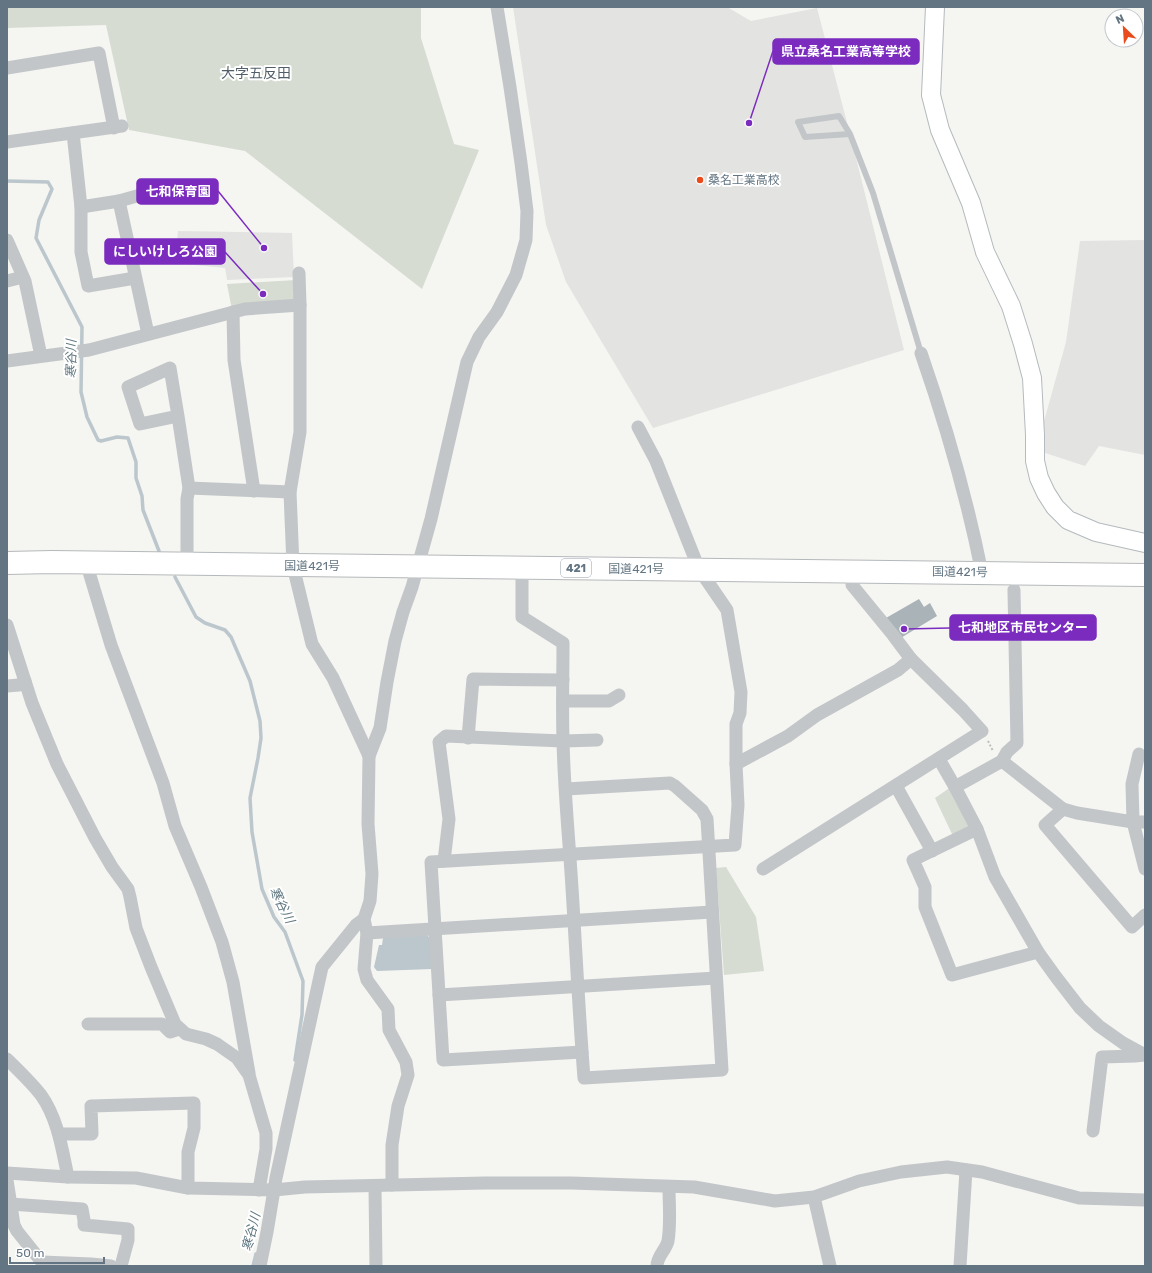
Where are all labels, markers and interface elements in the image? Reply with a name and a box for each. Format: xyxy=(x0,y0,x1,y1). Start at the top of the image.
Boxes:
north arrow xyxy=(1104,8,1144,48)
text: N xyxy=(1114,12,1126,27)
callout: 県立桑名工業高等学校 xyxy=(773,39,919,64)
text: 県立桑名工業高等学校 xyxy=(781,44,911,59)
district label: 大字五反田 xyxy=(221,65,291,82)
place label: 桑名工業高校 xyxy=(708,173,780,187)
marker: 桑名工業高校 xyxy=(695,175,705,185)
callout: 七和保育園 xyxy=(137,179,218,204)
text: 七和保育園 xyxy=(145,184,211,199)
callout: にしいけしろ公園 xyxy=(105,239,225,264)
text: にしいけしろ公園 xyxy=(113,244,217,259)
water label: 寒谷川 xyxy=(63,337,79,379)
street label: 国道421号 xyxy=(284,559,340,573)
road number: 421 xyxy=(561,559,591,577)
street label: 国道421号 xyxy=(608,562,664,576)
street label: 国道421号 xyxy=(932,565,988,579)
callout: 七和地区市民センター xyxy=(950,615,1096,640)
text: 七和地区市民センター xyxy=(958,620,1088,635)
water label: 寒谷川 xyxy=(266,884,298,928)
water label: 寒谷川 xyxy=(239,1209,263,1253)
scale bar xyxy=(10,1239,104,1265)
text: 50 m xyxy=(16,1246,44,1260)

